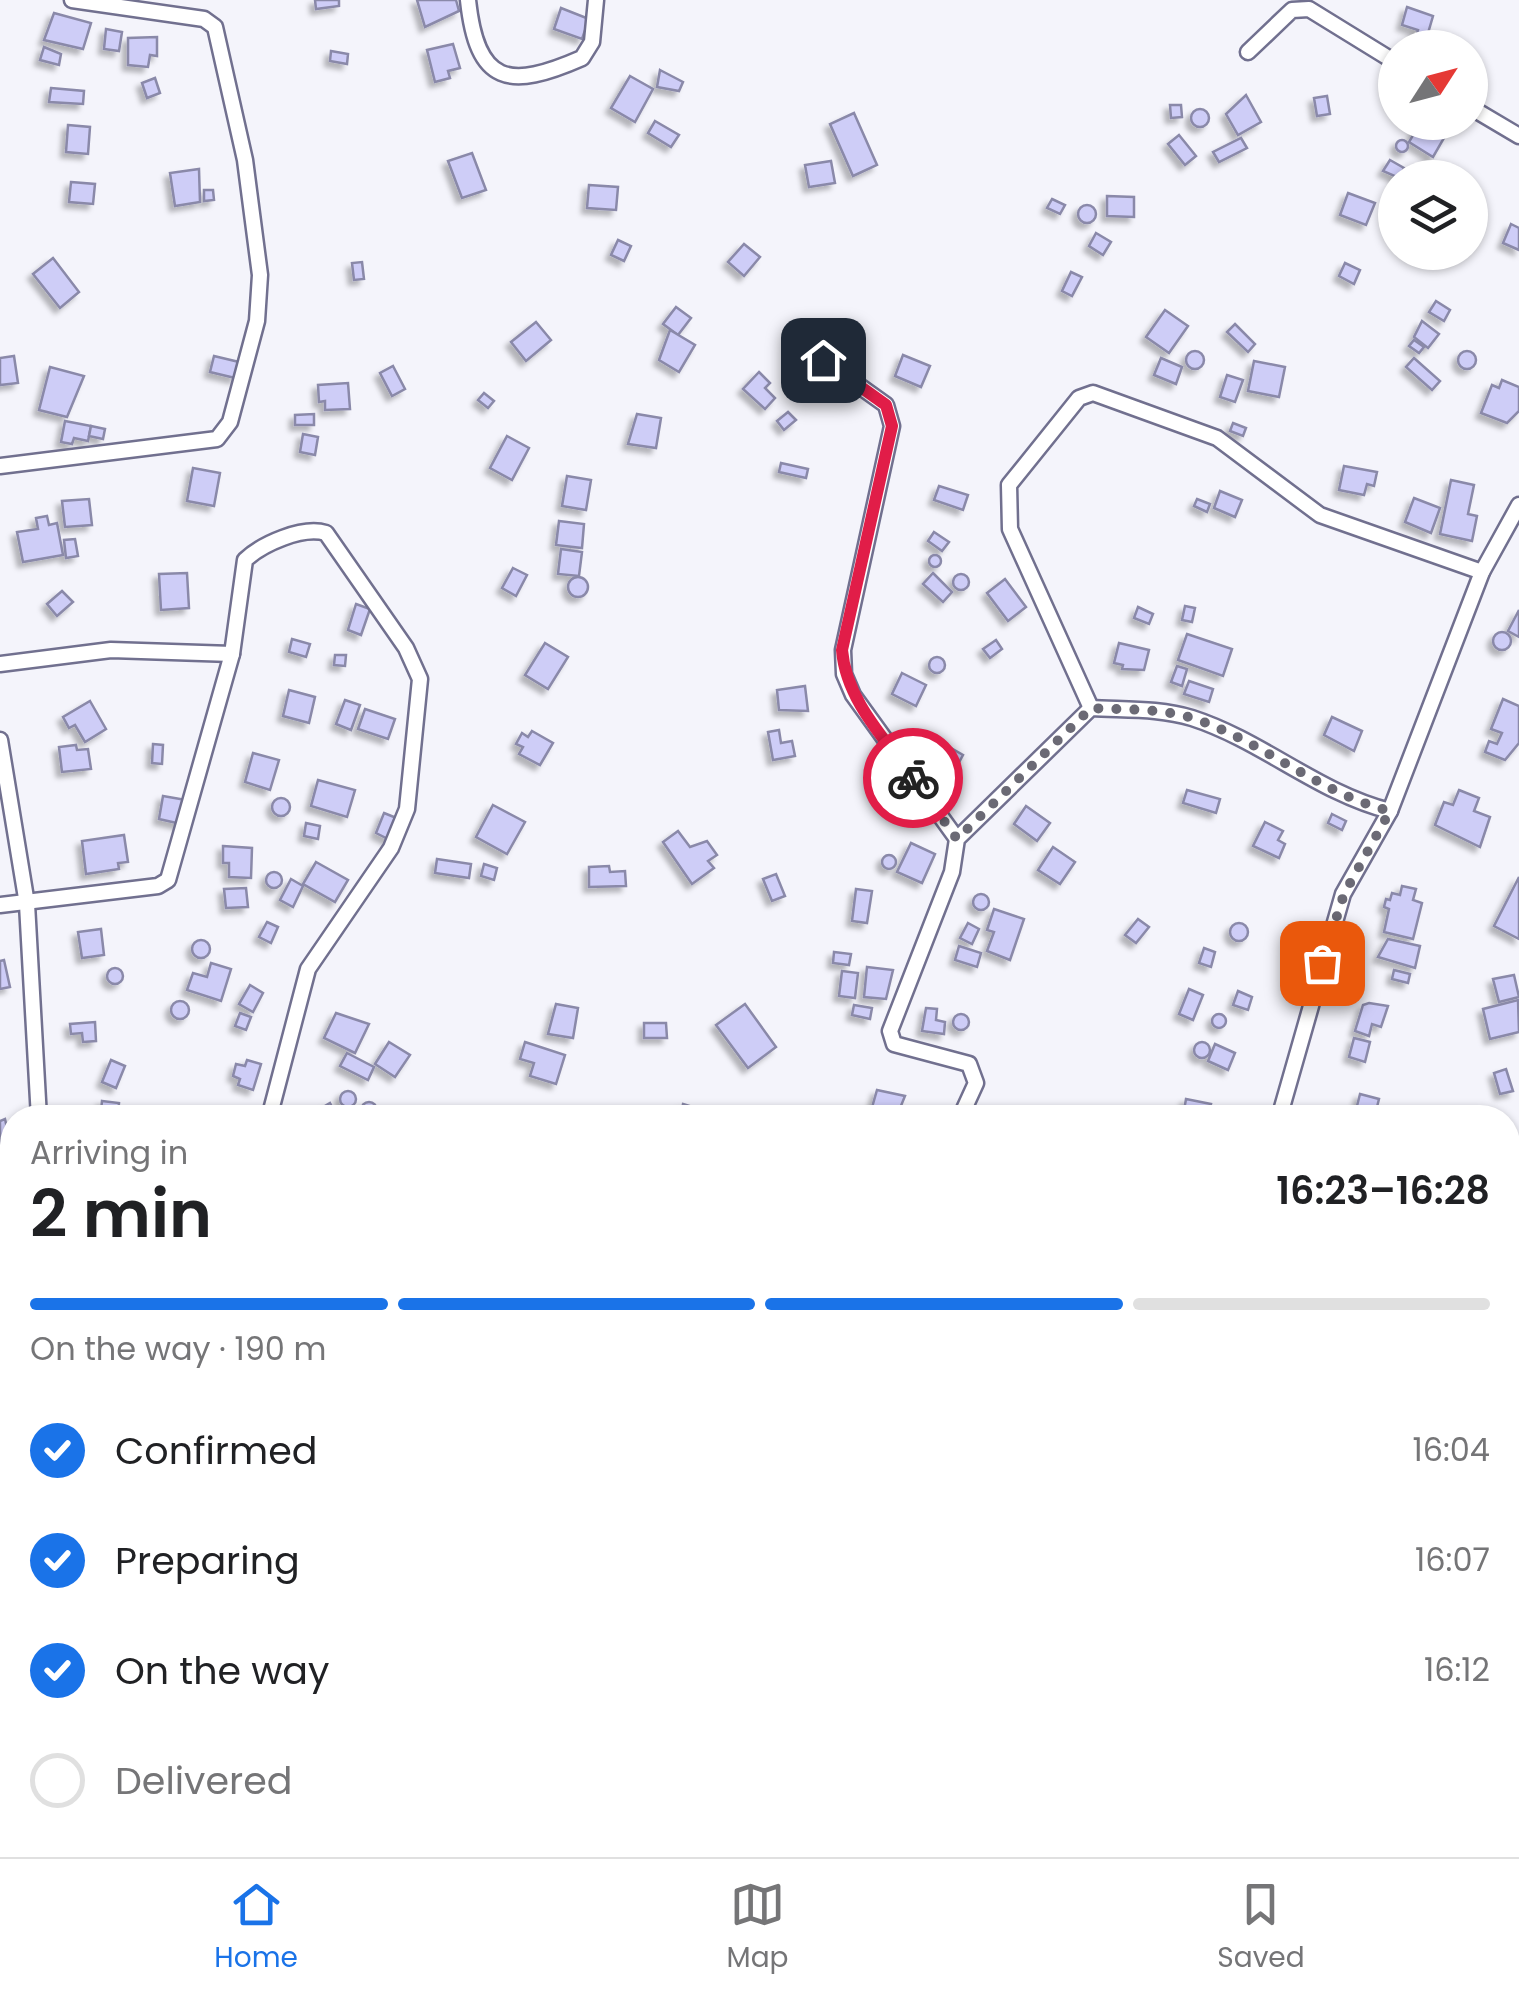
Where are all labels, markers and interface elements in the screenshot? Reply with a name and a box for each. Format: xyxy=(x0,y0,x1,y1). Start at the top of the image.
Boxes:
north arrow xyxy=(1378,30,1488,140)
map controls xyxy=(1378,30,1488,270)
button: layers xyxy=(1378,160,1488,270)
pin xyxy=(781,318,866,403)
icon: home xyxy=(796,333,851,388)
courier xyxy=(863,728,963,828)
icon: bike xyxy=(886,751,941,806)
pin xyxy=(1280,921,1365,1006)
icon: bag xyxy=(1295,936,1350,991)
text: Arriving in xyxy=(30,1130,188,1175)
text: 16:23–16:28 xyxy=(1276,1164,1490,1217)
text: 2 min xyxy=(30,1169,212,1260)
text: On the way · 190 m xyxy=(30,1326,326,1371)
icon: check xyxy=(30,1423,85,1478)
text: Confirmed xyxy=(115,1424,317,1477)
text: 16:04 xyxy=(1412,1427,1490,1472)
icon: check xyxy=(30,1533,85,1588)
text: Preparing xyxy=(115,1534,300,1587)
text: 16:07 xyxy=(1415,1537,1490,1582)
icon: check xyxy=(30,1643,85,1698)
text: On the way xyxy=(115,1644,329,1697)
text: 16:12 xyxy=(1424,1647,1490,1692)
text: Delivered xyxy=(115,1754,292,1807)
tab: Home xyxy=(214,1877,298,1979)
tab: Map xyxy=(727,1877,789,1979)
tab: Saved xyxy=(1217,1877,1305,1979)

